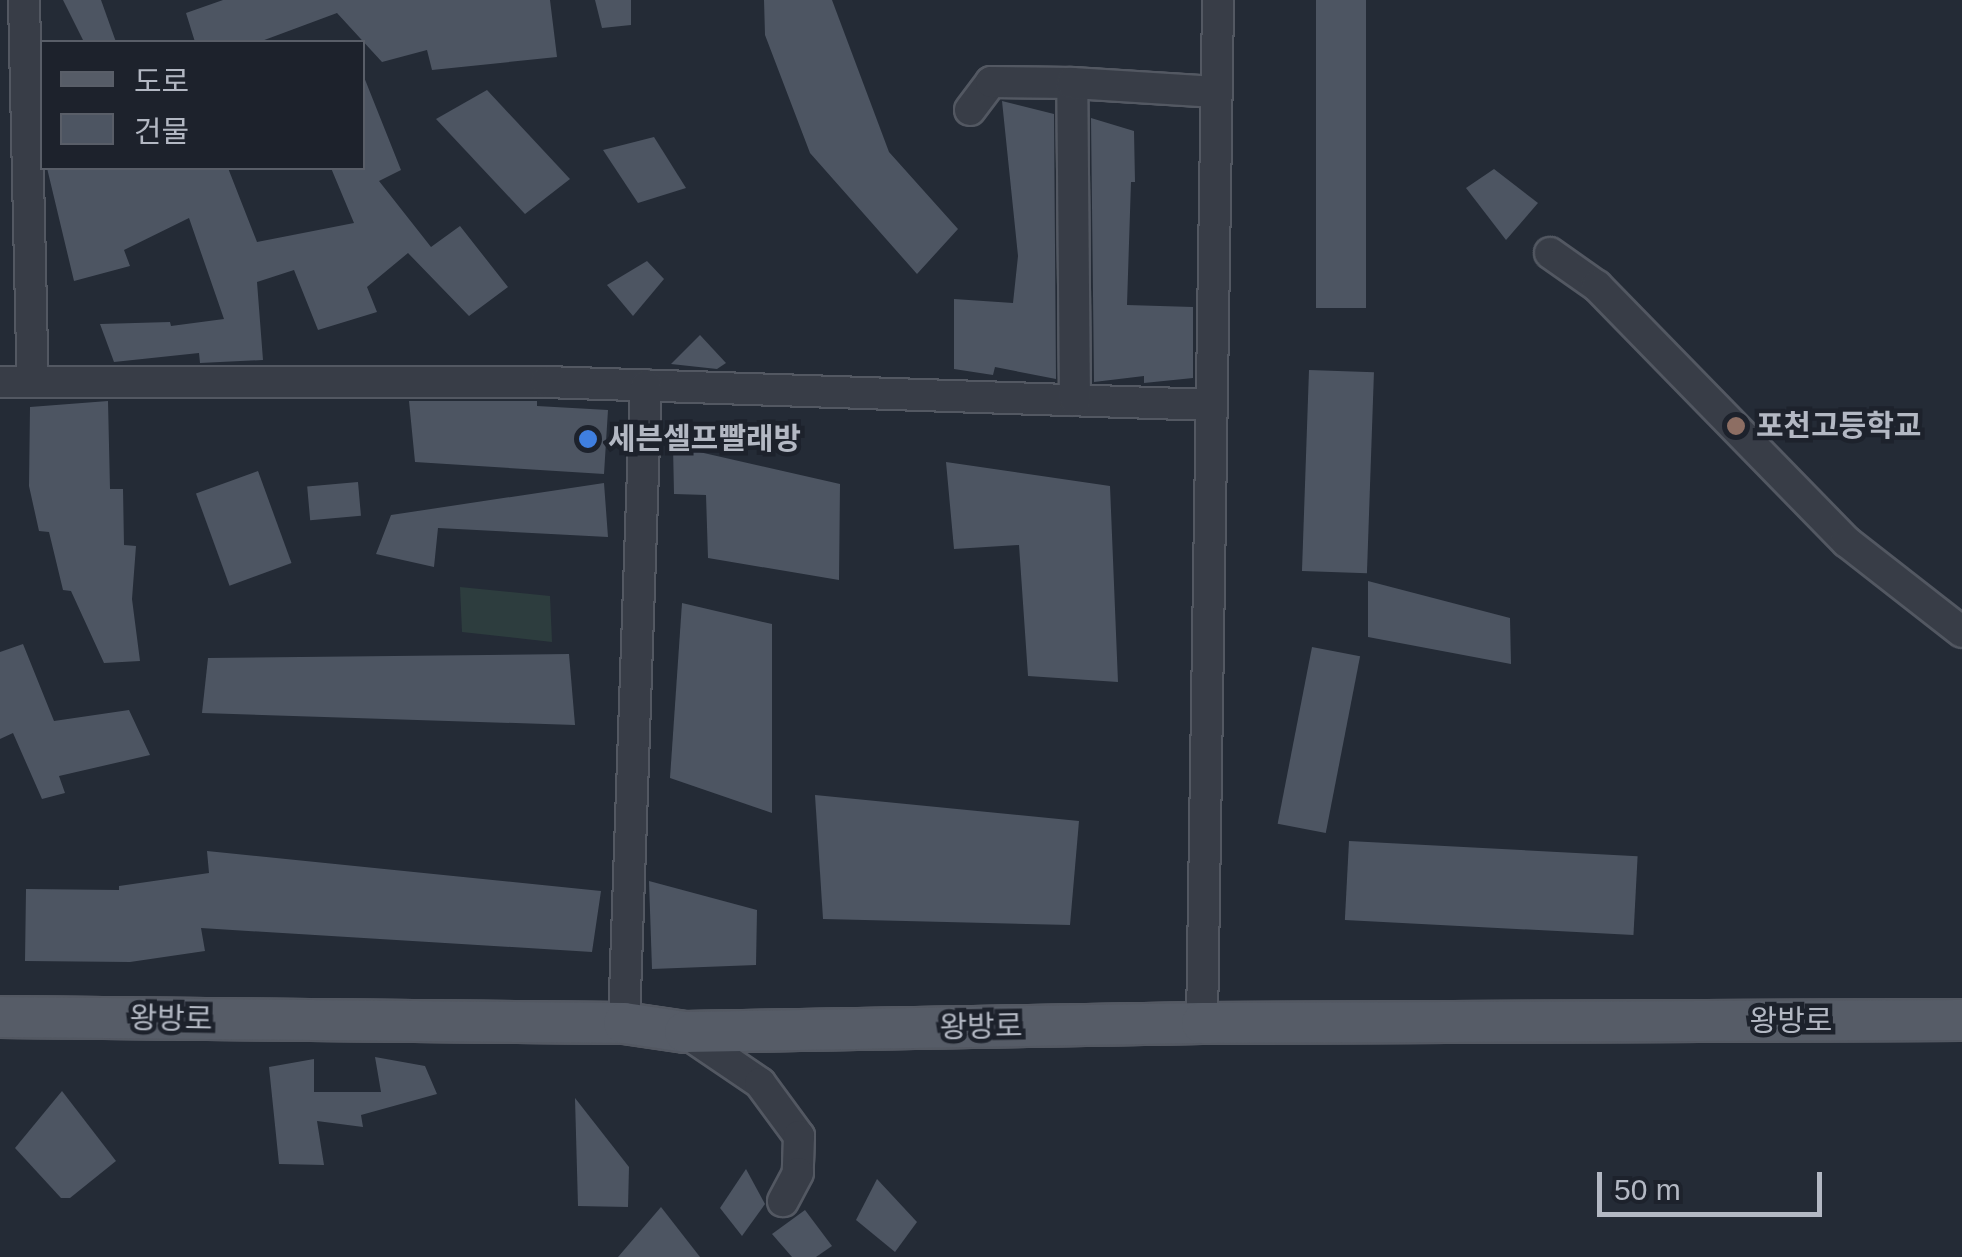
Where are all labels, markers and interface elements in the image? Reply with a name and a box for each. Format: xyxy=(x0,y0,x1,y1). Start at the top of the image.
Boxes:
legend xyxy=(40,40,365,170)
text: 도로 xyxy=(134,65,189,98)
text: 건물 xyxy=(134,115,189,148)
place label: 포천고등학교 xyxy=(1756,408,1922,444)
marker: 포천고등학교 xyxy=(1725,415,1747,437)
place label: 세븐셀프빨래방 xyxy=(608,421,801,457)
marker: 세븐셀프빨래방 xyxy=(577,428,599,450)
street label: 왕방로 xyxy=(129,1000,213,1038)
street label: 왕방로 xyxy=(1750,1003,1832,1039)
street label: 왕방로 xyxy=(939,1008,1023,1046)
scale bar xyxy=(1602,1152,1827,1214)
text: 50 m xyxy=(1614,1173,1681,1206)

